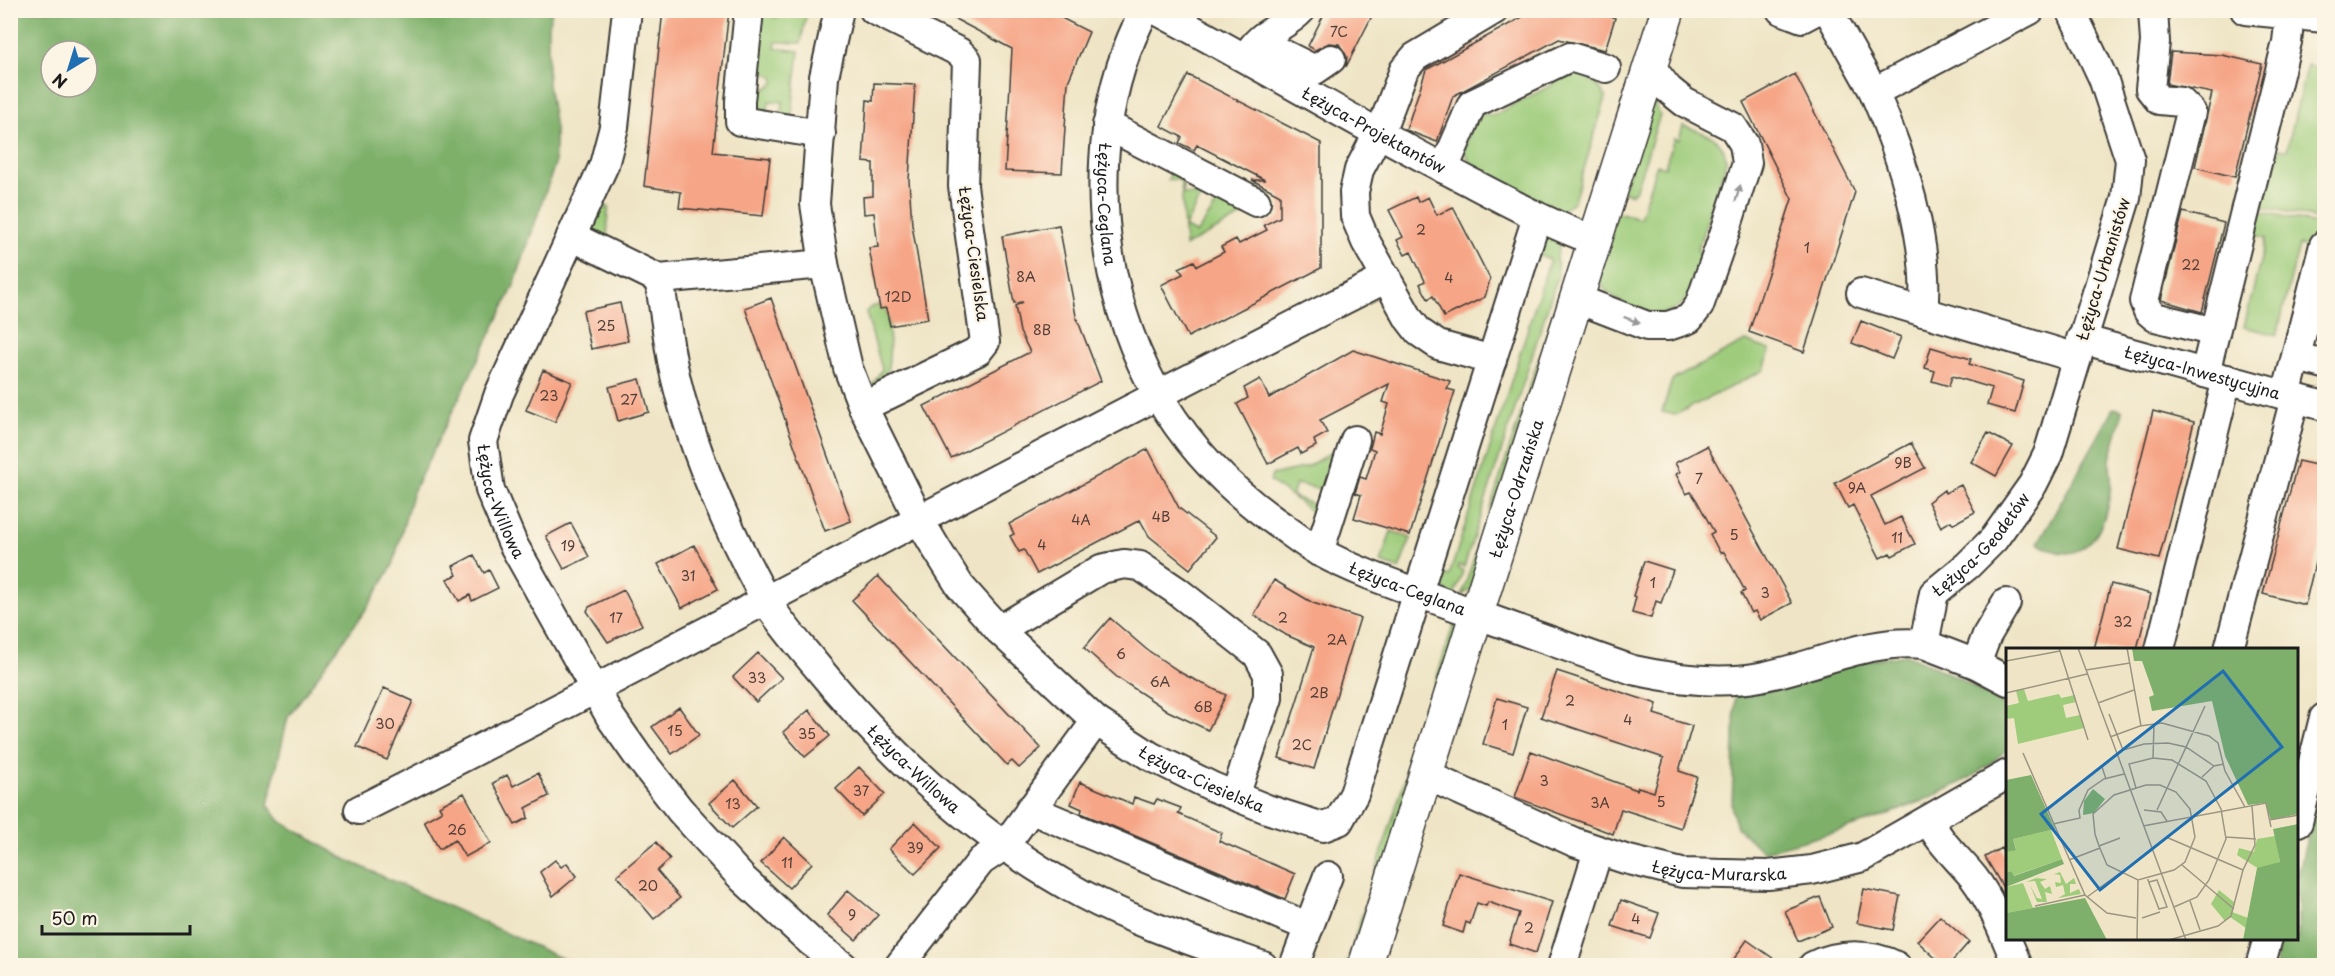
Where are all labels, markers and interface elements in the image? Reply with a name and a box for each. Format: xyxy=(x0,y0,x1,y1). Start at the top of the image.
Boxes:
house number: 7C xyxy=(1330,21,1348,42)
north arrow xyxy=(39,39,99,99)
text: N xyxy=(47,68,72,95)
street label: Łężyca-Projektantów xyxy=(1297,80,1451,179)
street label: Łężyca-Ceglana xyxy=(1092,141,1124,267)
street label: Łężyca-Ciesielska xyxy=(954,184,996,323)
one-way arrow xyxy=(1733,184,1743,202)
street label: Łężyca-Urbanistów xyxy=(2069,194,2135,344)
house number: 2 xyxy=(1416,219,1426,240)
house number: 1 xyxy=(1804,237,1810,258)
house number: 22 xyxy=(2182,254,2200,275)
house number: 8A xyxy=(1016,266,1036,287)
house number: 4 xyxy=(1444,267,1454,288)
house number: 12D xyxy=(884,286,912,307)
house number: 25 xyxy=(597,315,615,336)
one-way arrow xyxy=(1623,316,1641,325)
house number: 8B xyxy=(1033,319,1051,340)
street label: Łężyca-Inwestycyjna xyxy=(2121,338,2283,404)
house number: 23 xyxy=(540,385,558,406)
house number: 27 xyxy=(620,389,638,410)
street label: Łężyca-Odrzańska xyxy=(1482,416,1549,561)
street label: Łężyca-Willowa xyxy=(472,442,532,563)
house number: 9B xyxy=(1894,452,1912,473)
house number: 7 xyxy=(1695,468,1703,489)
house number: 9A xyxy=(1848,477,1867,498)
street label: Łężyca-Geodetów xyxy=(1925,487,2035,602)
house number: 4B xyxy=(1152,506,1170,527)
house number: 4A xyxy=(1071,509,1091,530)
house number: 5 xyxy=(1729,524,1739,545)
house number: 11 xyxy=(1891,527,1903,548)
house number: 4 xyxy=(1037,534,1047,555)
house number: 19 xyxy=(561,535,575,556)
street label: Łężyca-Ceglana xyxy=(1345,554,1469,620)
house number: 31 xyxy=(681,565,695,586)
house number: 1 xyxy=(1650,572,1656,593)
house number: 3 xyxy=(1760,582,1770,603)
house number: 17 xyxy=(609,607,623,628)
house number: 2 xyxy=(1278,607,1288,628)
house number: 32 xyxy=(2114,611,2132,632)
house number: 2A xyxy=(1327,629,1348,650)
house number: 6 xyxy=(1116,643,1126,664)
inset map xyxy=(2006,648,2299,940)
house number: 33 xyxy=(748,667,766,688)
house number: 6A xyxy=(1150,671,1171,692)
house number: 2B xyxy=(1309,682,1329,703)
house number: 2 xyxy=(1565,690,1575,711)
house number: 6B xyxy=(1193,696,1213,717)
house number: 4 xyxy=(1623,709,1633,730)
house number: 30 xyxy=(375,713,395,734)
house number: 1 xyxy=(1502,714,1508,735)
street label: Łężyca-Willowa xyxy=(862,718,966,818)
house number: 15 xyxy=(667,720,683,741)
house number: 35 xyxy=(798,723,816,744)
house number: 2C xyxy=(1292,734,1312,755)
street label: Łężyca-Ciesielska xyxy=(1134,739,1268,818)
house number: 3 xyxy=(1539,770,1549,791)
house number: 37 xyxy=(853,780,870,801)
house number: 5 xyxy=(1656,791,1666,812)
house number: 3A xyxy=(1590,792,1610,813)
house number: 13 xyxy=(725,793,741,814)
house number: 26 xyxy=(447,819,467,840)
house number: 39 xyxy=(906,837,924,858)
house number: 11 xyxy=(781,852,793,873)
street label: Łężyca-Murarska xyxy=(1649,853,1788,886)
house number: 20 xyxy=(638,875,658,896)
scale bar xyxy=(42,898,190,936)
text: 50 m xyxy=(51,904,98,931)
house number: 9 xyxy=(848,904,856,925)
house number: 4 xyxy=(1631,908,1641,929)
house number: 2 xyxy=(1524,917,1534,938)

